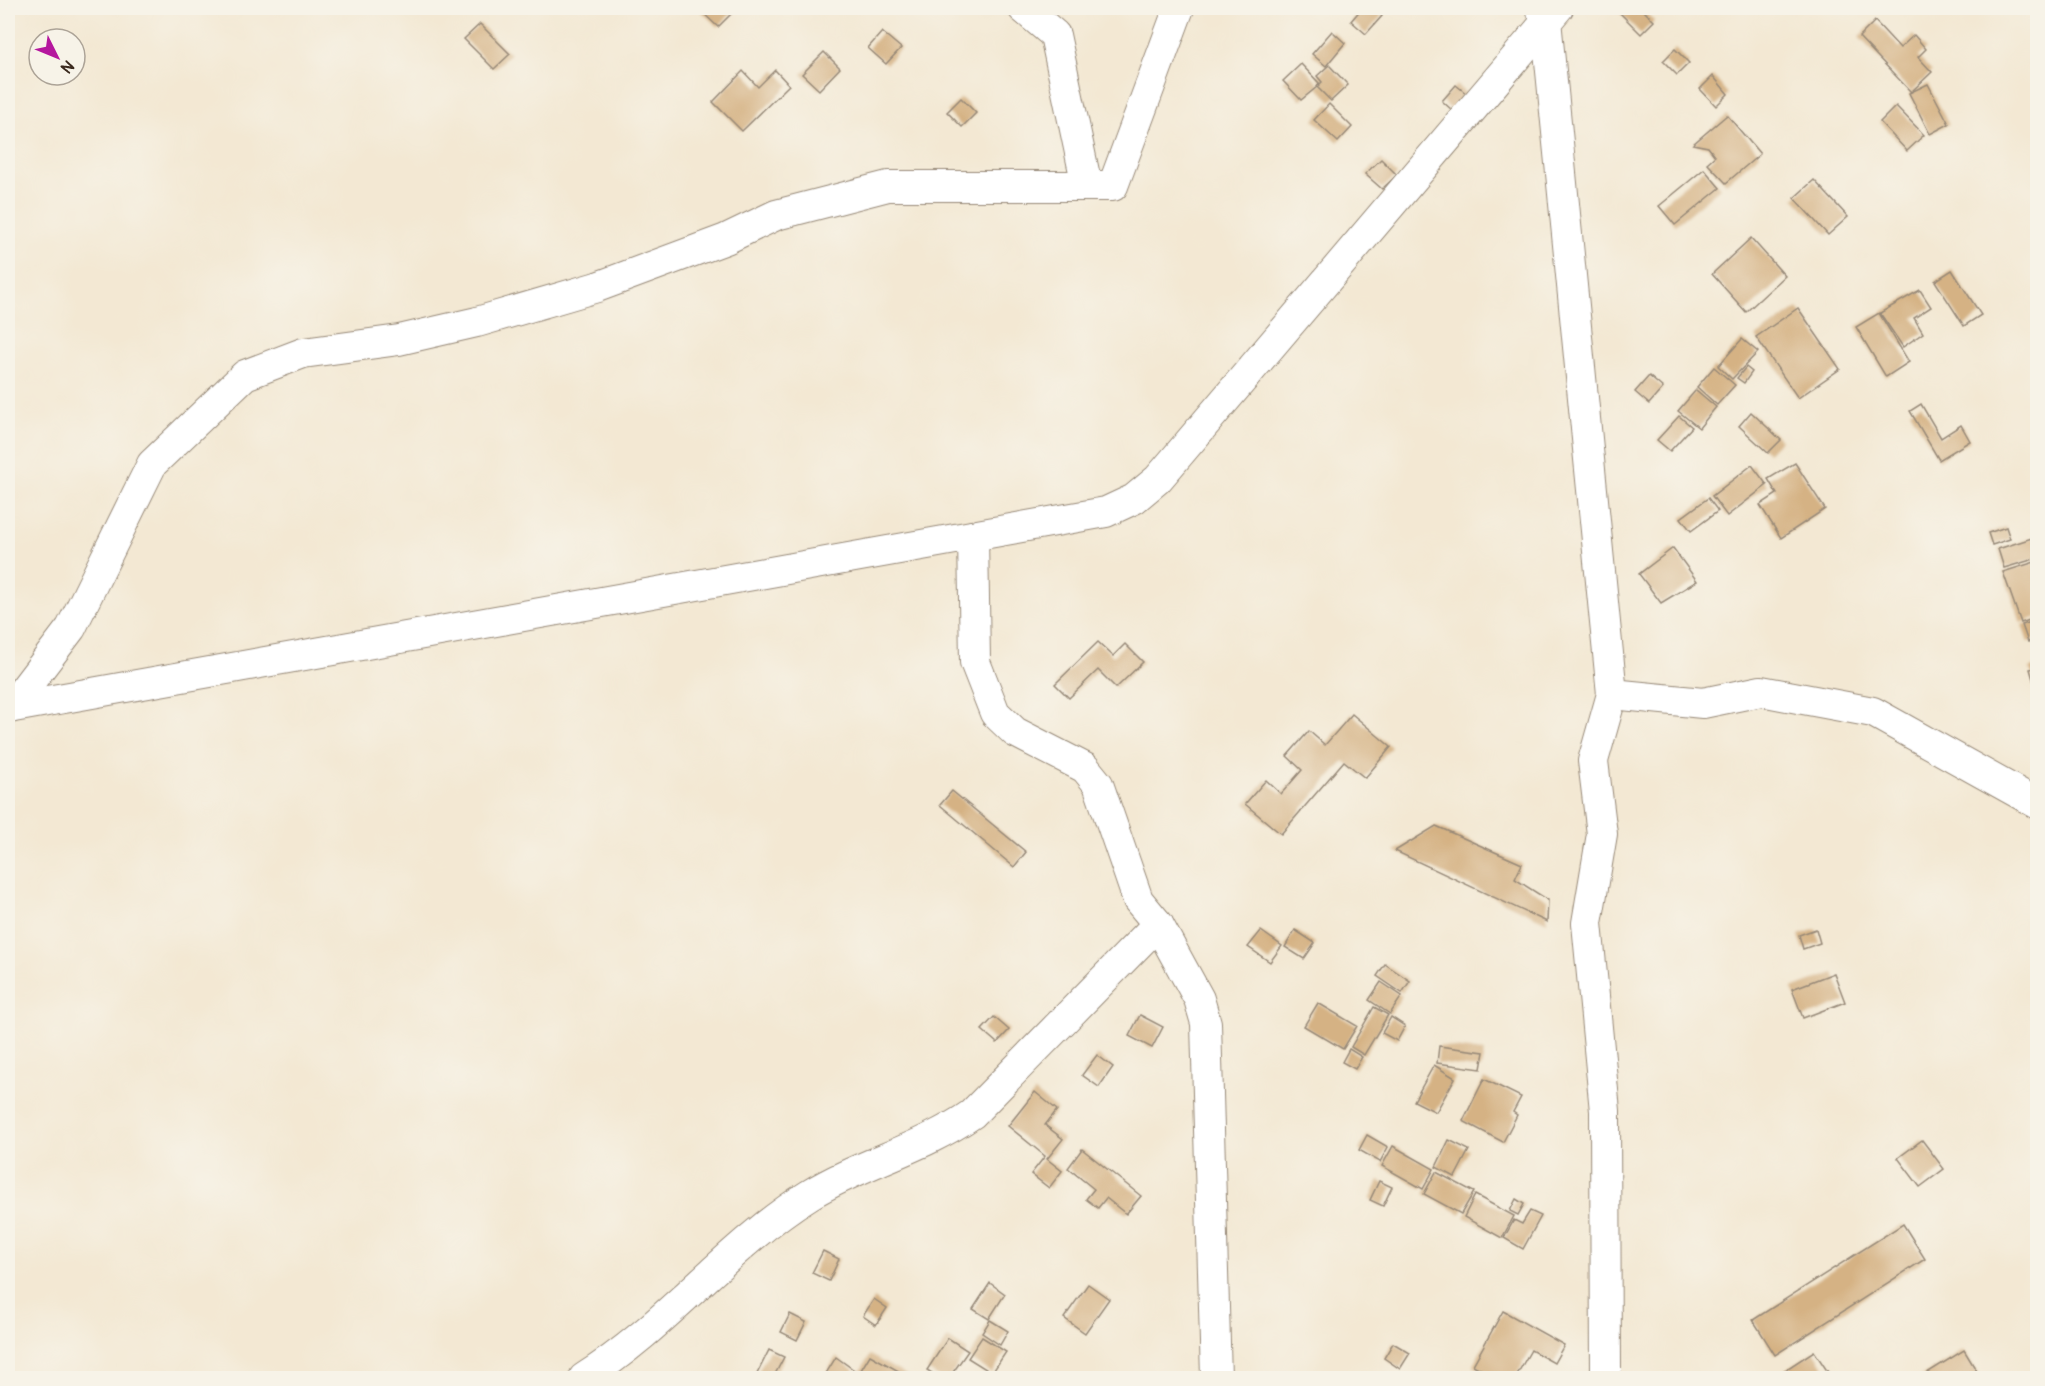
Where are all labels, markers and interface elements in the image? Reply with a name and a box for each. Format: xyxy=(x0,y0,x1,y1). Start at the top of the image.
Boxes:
north arrow xyxy=(27,27,87,87)
text: N xyxy=(56,56,78,77)

